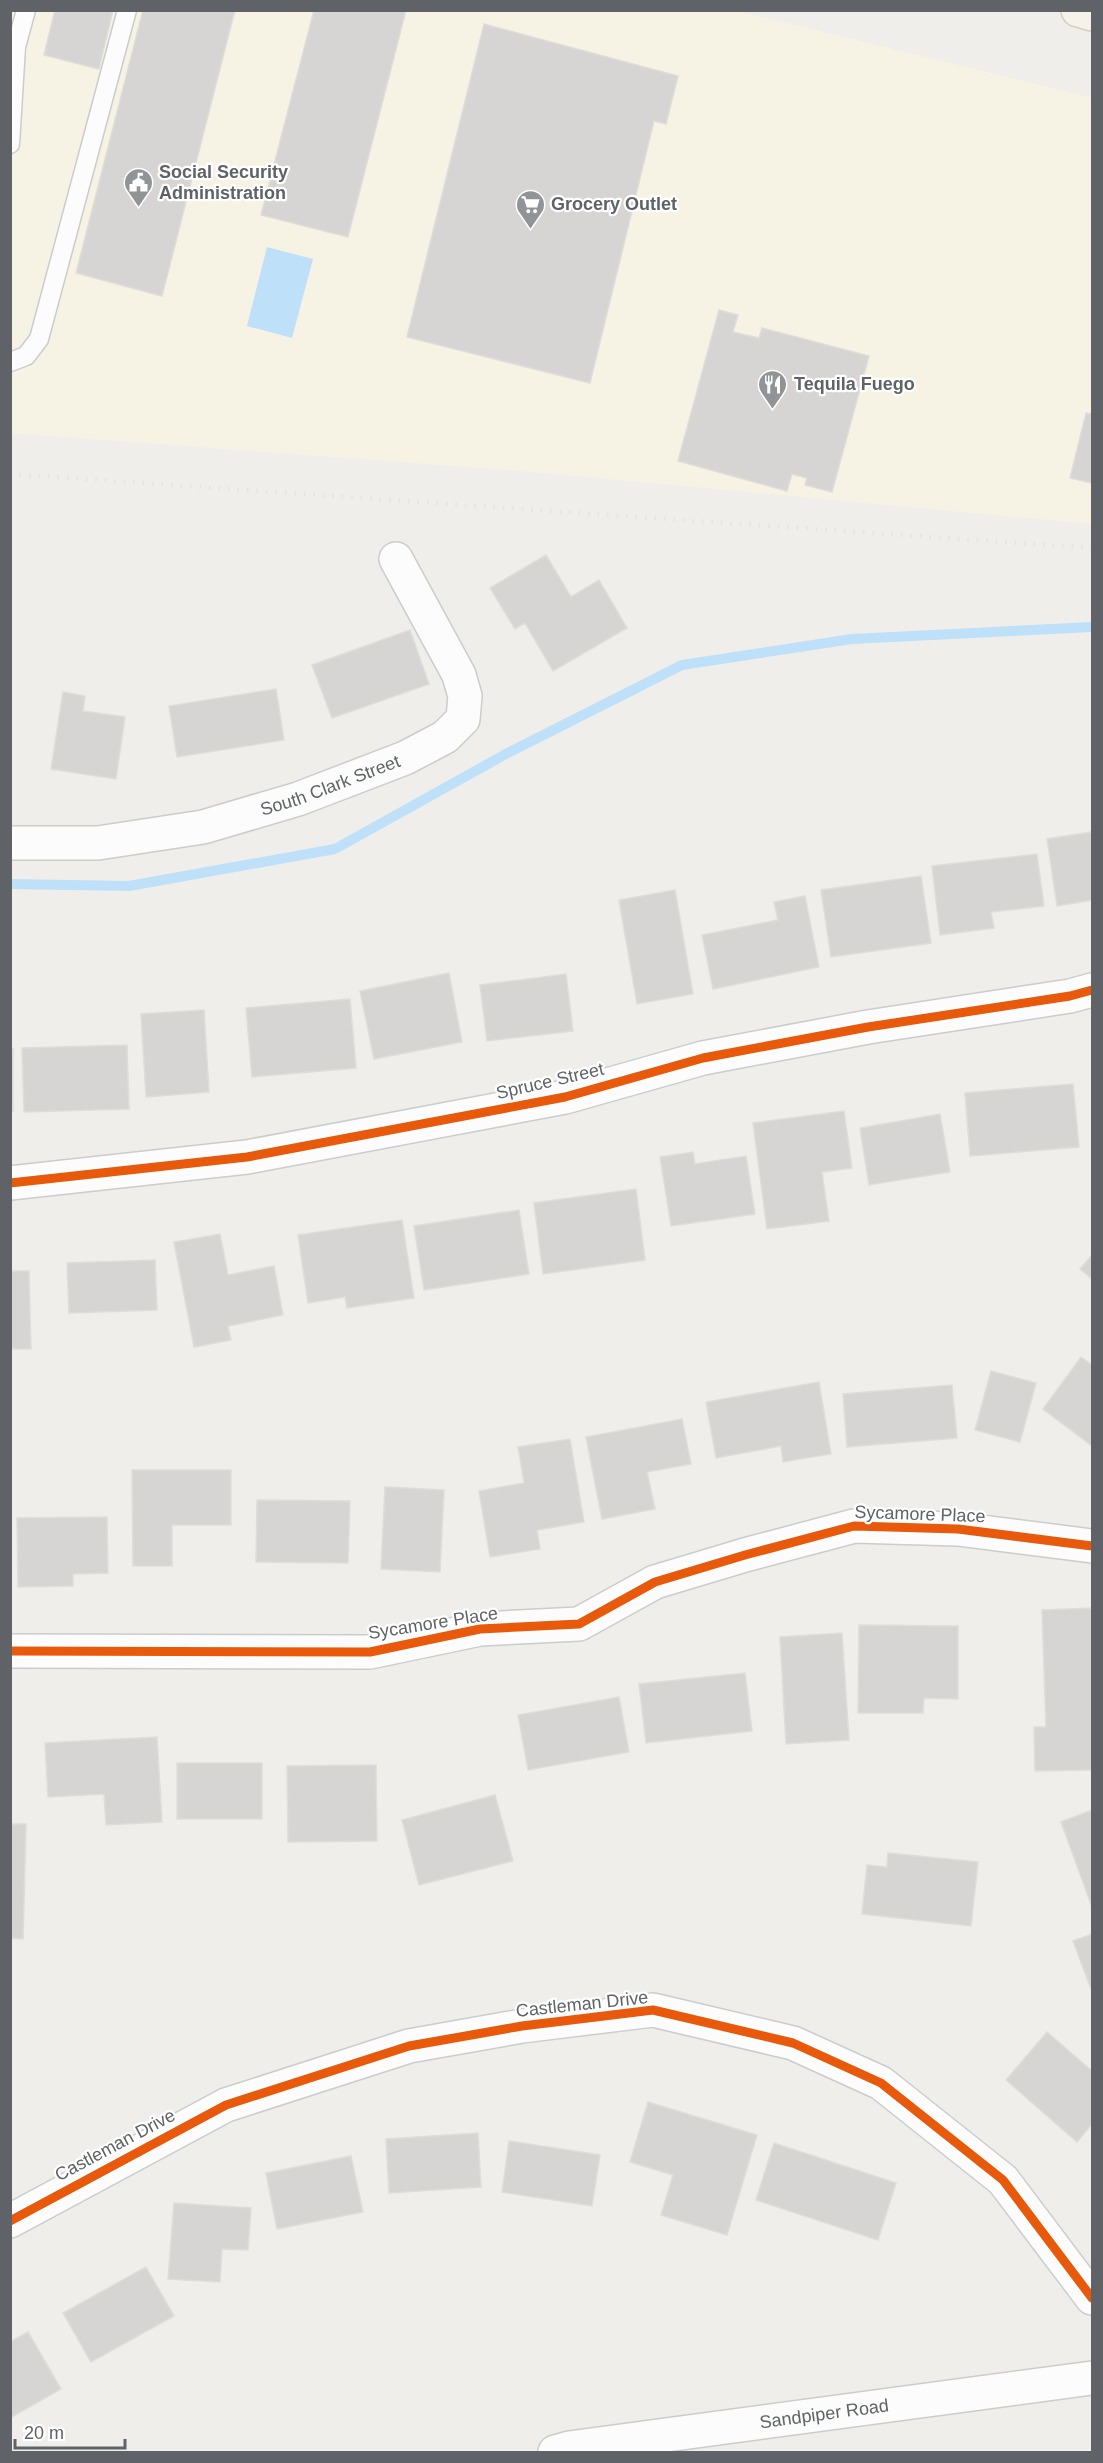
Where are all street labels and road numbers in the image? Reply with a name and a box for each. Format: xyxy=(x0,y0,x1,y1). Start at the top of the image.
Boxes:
street label: South Clark Street xyxy=(258,751,403,820)
street label: Spruce Street xyxy=(494,1059,606,1103)
street label: Sycamore Place xyxy=(854,1502,986,1526)
street label: Sycamore Place xyxy=(367,1603,499,1643)
street label: Castleman Drive xyxy=(515,1987,649,2021)
street label: Castleman Drive xyxy=(52,2105,178,2185)
street label: Sandpiper Road xyxy=(758,2395,890,2432)

